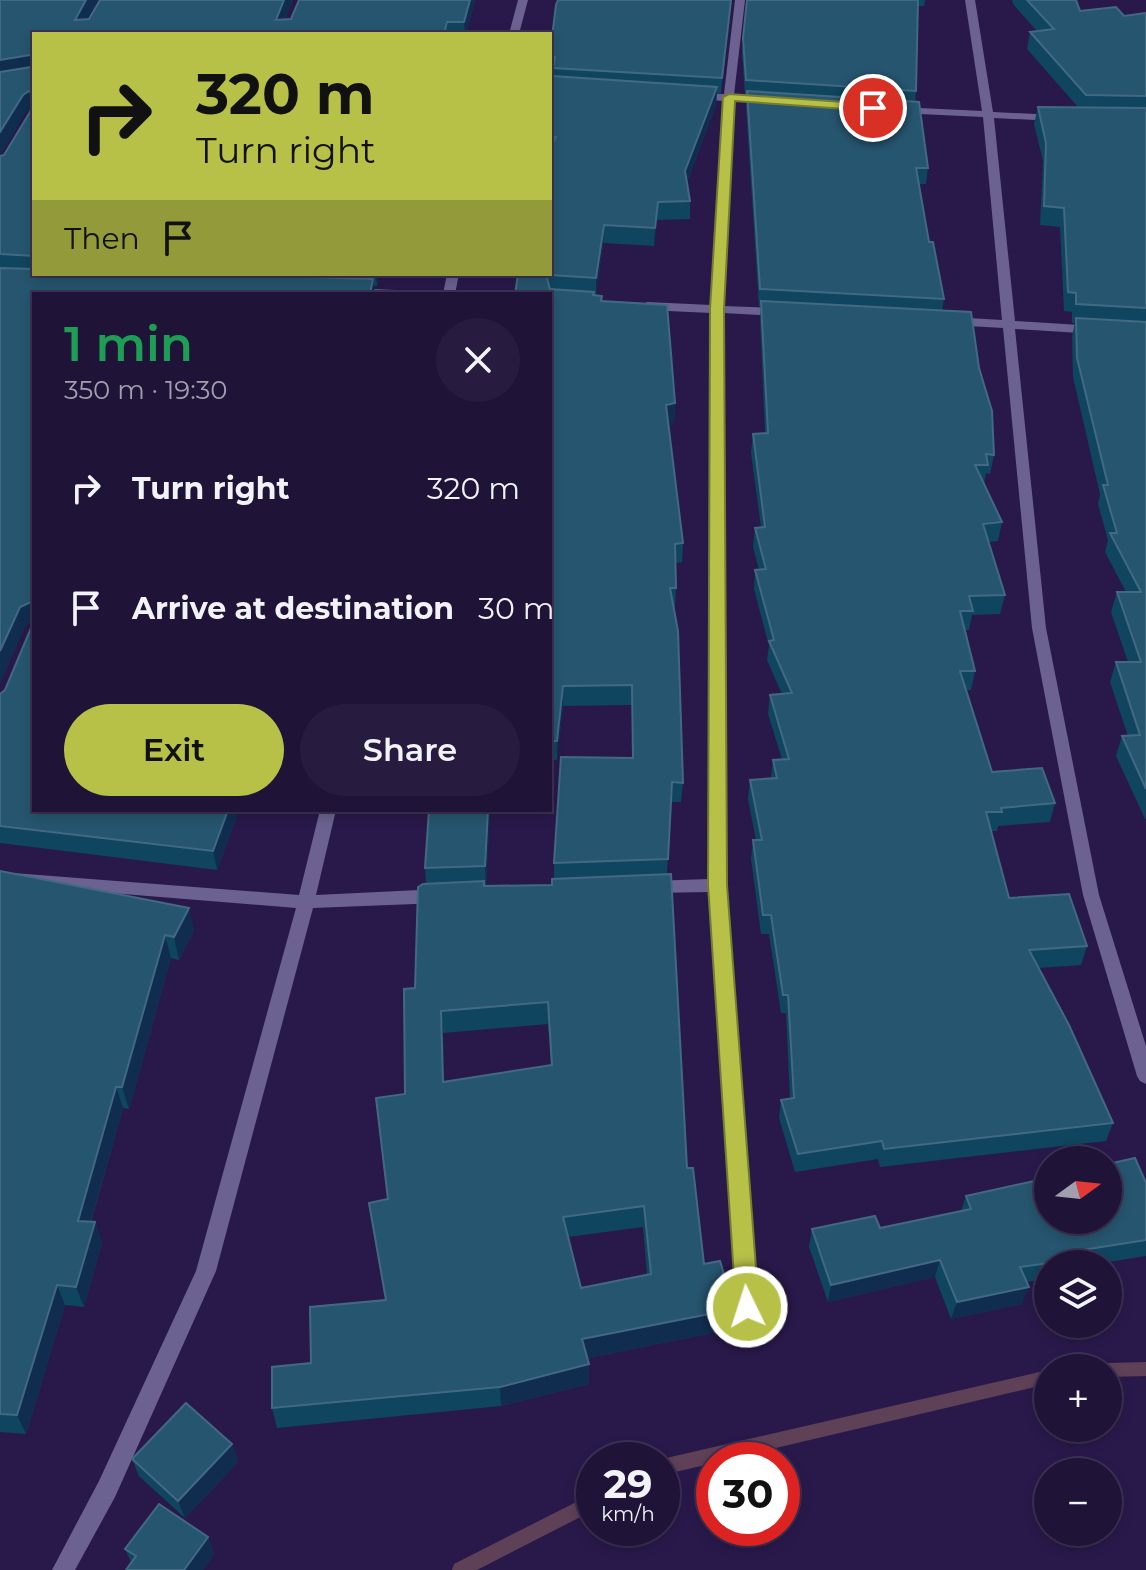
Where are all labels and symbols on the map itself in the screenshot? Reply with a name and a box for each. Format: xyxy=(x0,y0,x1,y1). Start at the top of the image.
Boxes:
pin xyxy=(839,74,907,142)
north arrow xyxy=(1034,1146,1122,1234)
position arrow xyxy=(705,1265,789,1349)
speed limit sign: 30 xyxy=(696,1442,800,1546)

